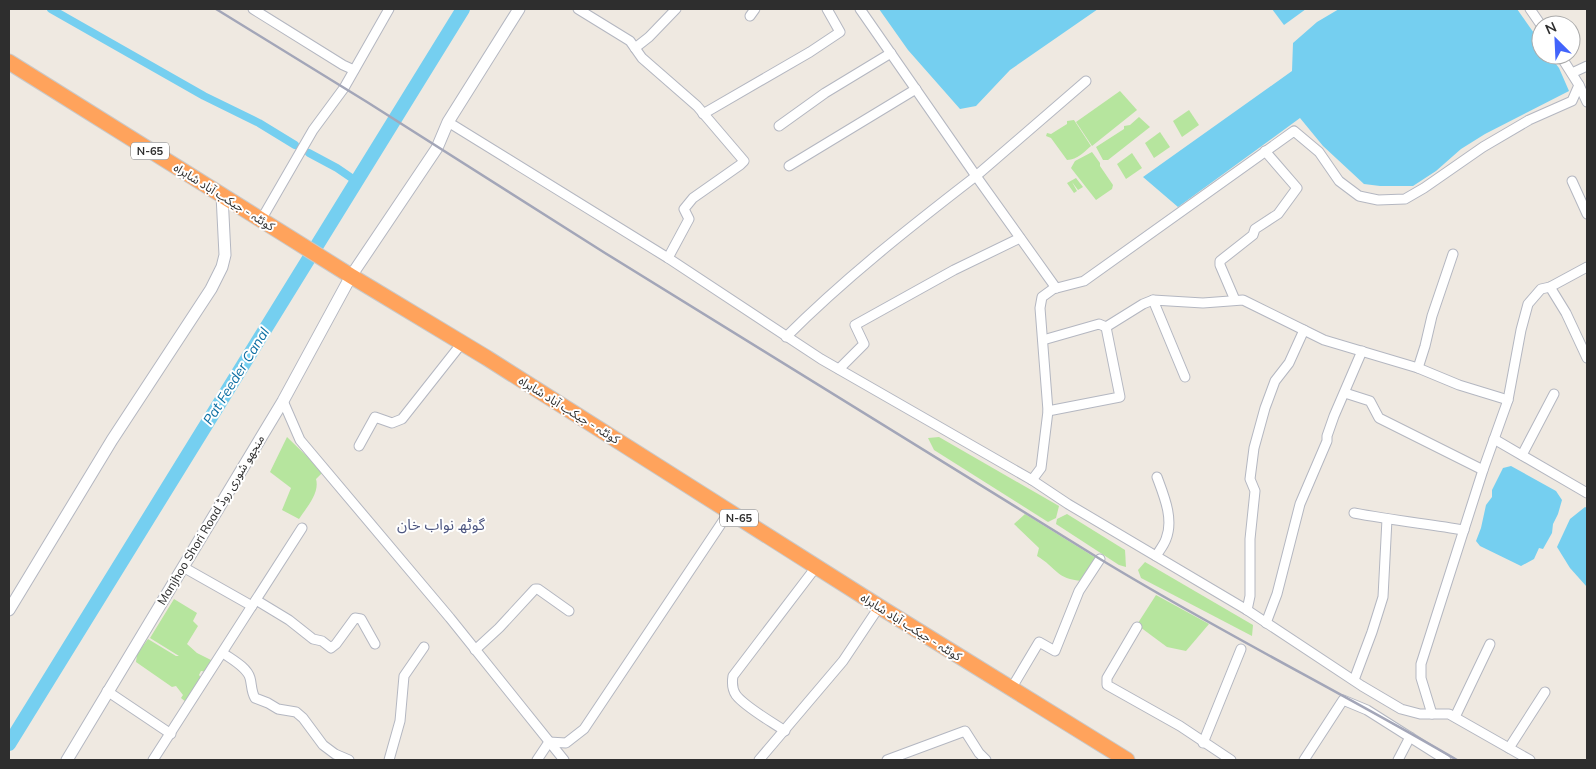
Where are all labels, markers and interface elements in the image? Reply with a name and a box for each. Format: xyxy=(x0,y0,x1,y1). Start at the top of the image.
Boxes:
north arrow xyxy=(1531,15,1581,65)
text: N xyxy=(1542,18,1559,38)
road number: N-65 xyxy=(131,142,169,160)
street label: کوئٹہ - جیکب آباد شاہراہ xyxy=(171,159,278,234)
water label: Pat Feeder Canal xyxy=(199,324,273,428)
street label: کوئٹہ - جیکب آباد شاہراہ xyxy=(516,372,623,447)
street label: Manjhoo Shori Road منجھو شوری روڈ xyxy=(154,432,267,607)
road number: N-65 xyxy=(720,509,758,526)
district label: گوٹھ نواب خان xyxy=(397,515,486,534)
street label: کوئٹہ - جیکب آباد شاہراہ xyxy=(858,589,965,664)

